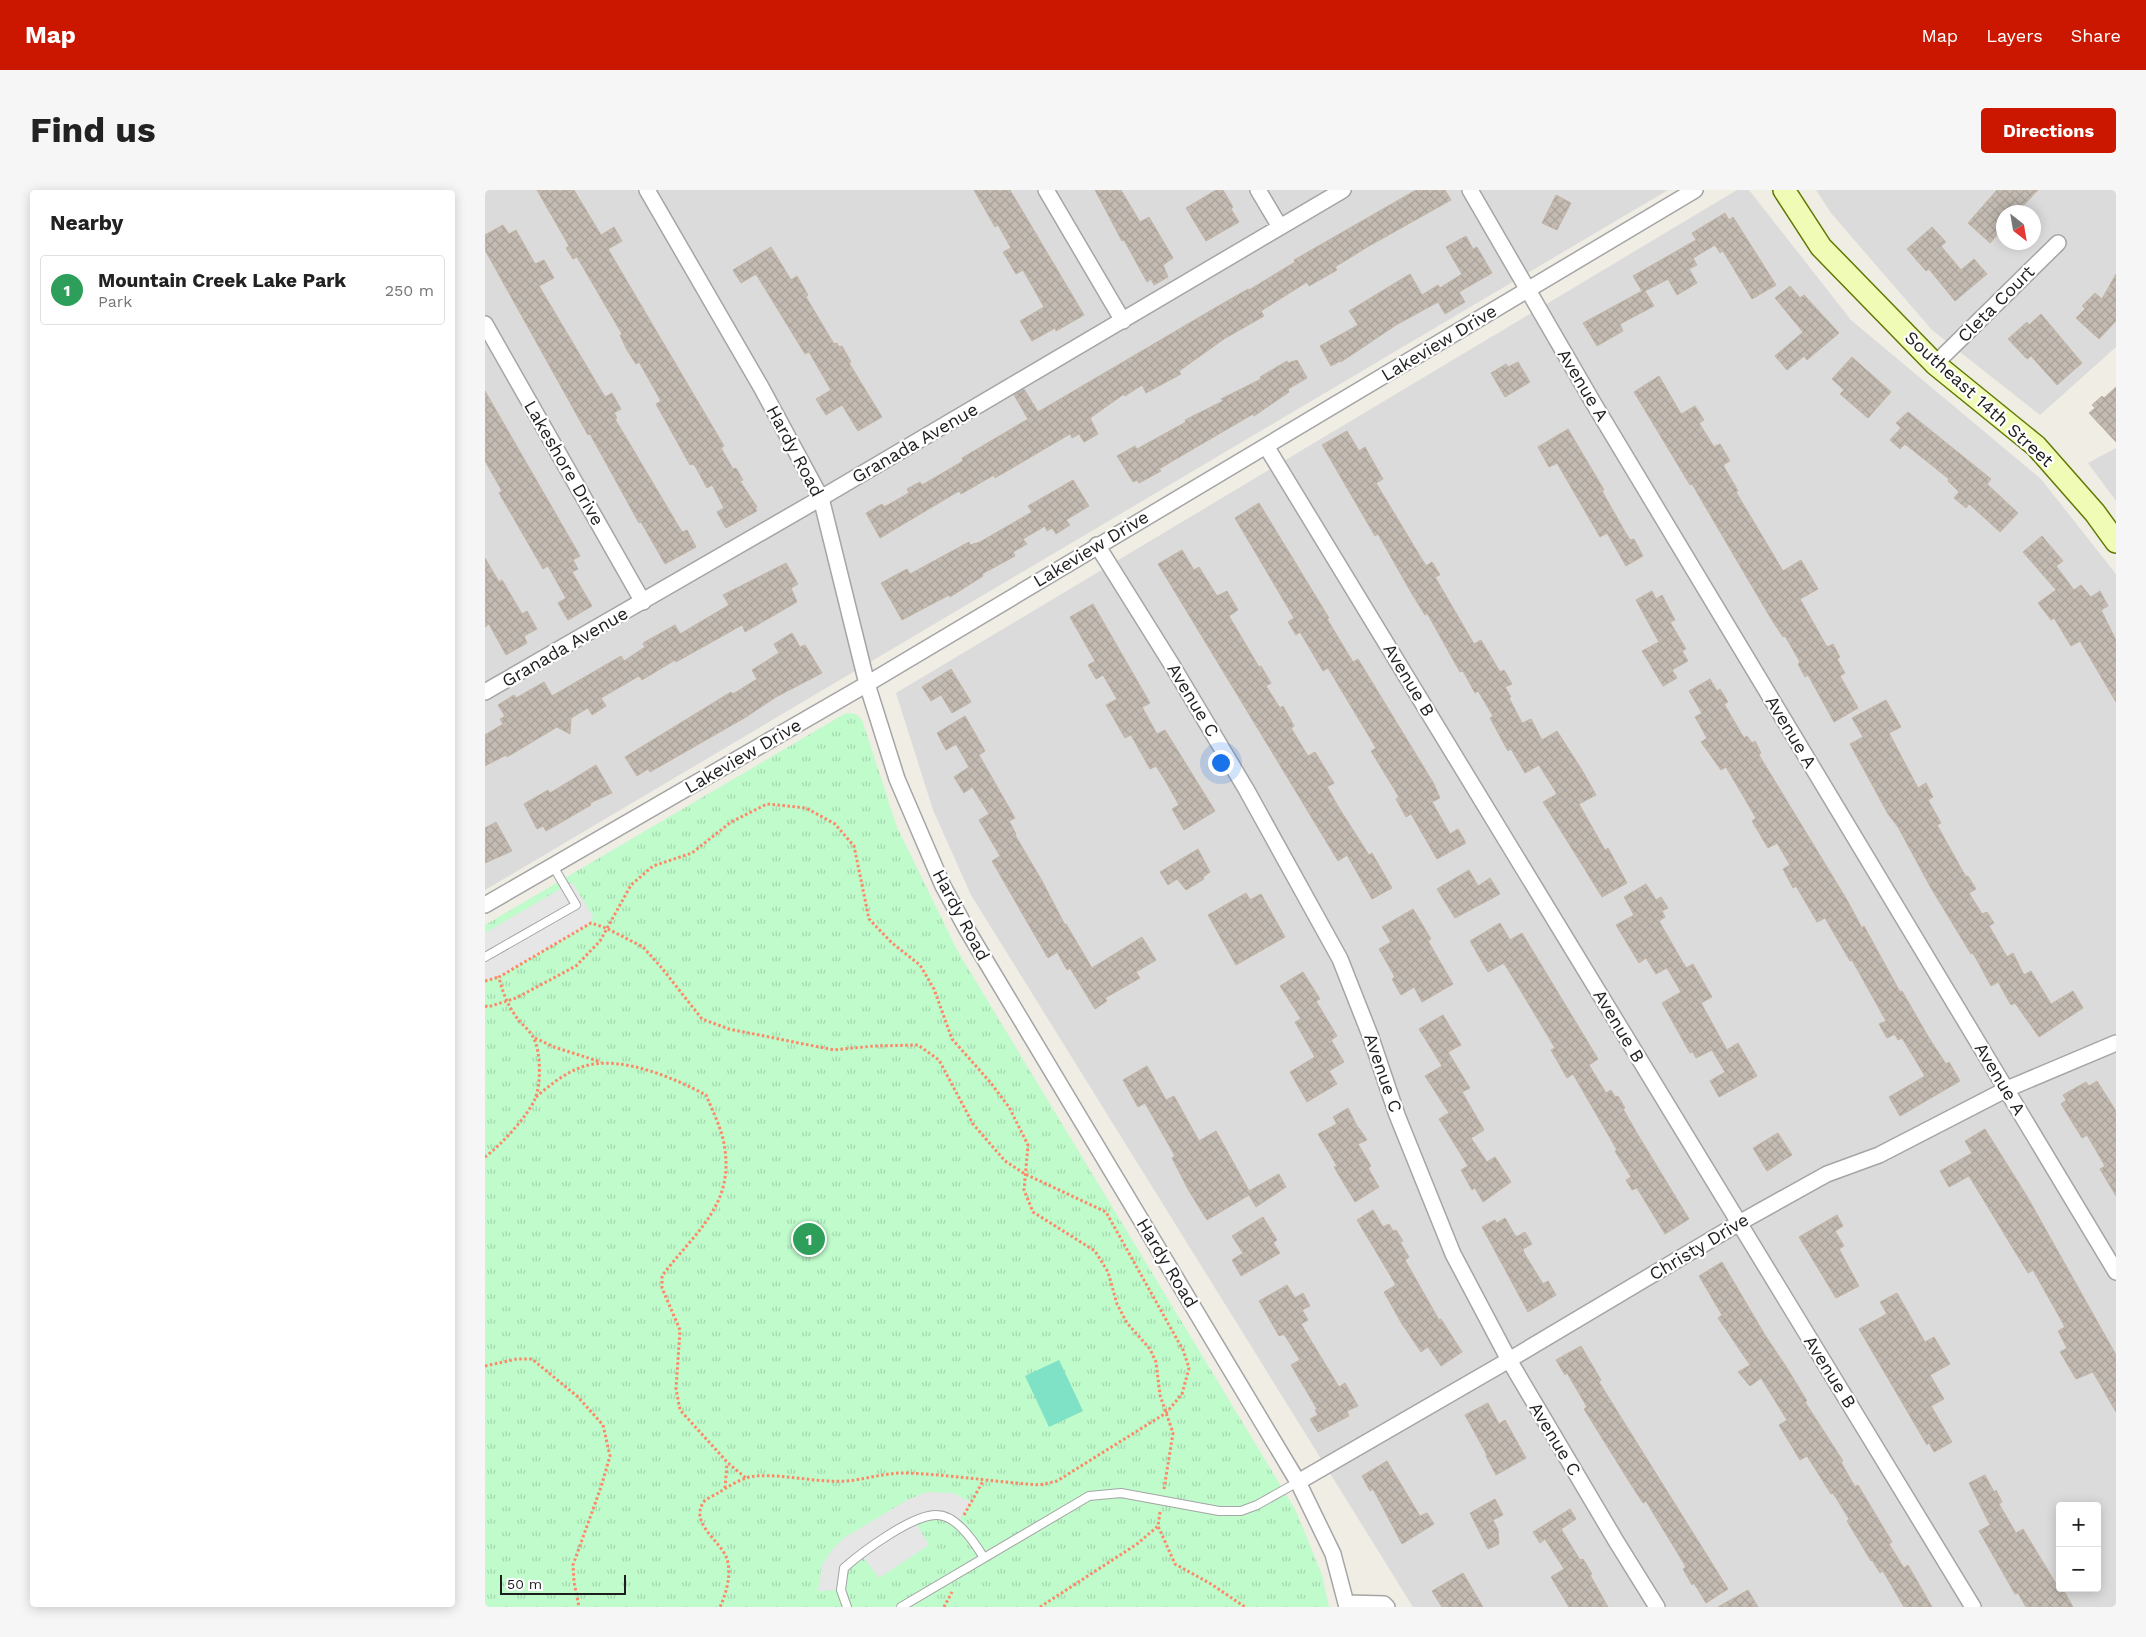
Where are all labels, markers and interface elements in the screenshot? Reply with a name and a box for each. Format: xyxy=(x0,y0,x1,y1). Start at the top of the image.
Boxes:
text: Map xyxy=(25,21,76,49)
text: Map xyxy=(1921,25,1958,46)
text: Layers xyxy=(1986,25,2043,46)
text: Share xyxy=(2071,25,2121,46)
button: Directions xyxy=(1981,108,2116,153)
text: Find us xyxy=(30,109,156,151)
north arrow xyxy=(1996,205,2041,250)
text: Nearby xyxy=(50,210,123,235)
street label: Cleta Court xyxy=(1953,261,2039,346)
text: Mountain Creek Lake Park xyxy=(98,269,346,292)
text: 1 xyxy=(64,281,70,300)
text: 250 m xyxy=(385,281,434,300)
text: Park xyxy=(98,292,132,311)
street label: Lakeview Drive xyxy=(1377,300,1500,385)
street label: Southeast 14th Street xyxy=(1901,326,2058,471)
street label: Avenue A xyxy=(1554,345,1613,425)
street label: Lakeshore Drive xyxy=(520,396,609,529)
street label: Granada Avenue xyxy=(848,398,981,487)
street label: Hardy Road xyxy=(763,401,828,500)
street label: Lakeview Drive xyxy=(1029,506,1152,591)
street label: Granada Avenue xyxy=(498,602,631,691)
street label: Avenue B xyxy=(1379,639,1439,720)
street label: Avenue C xyxy=(1163,659,1224,740)
street label: Avenue A xyxy=(1762,692,1821,772)
street label: Lakeview Drive xyxy=(681,714,805,797)
your location xyxy=(1208,750,1234,776)
street label: Hardy Road xyxy=(929,865,994,964)
street label: Avenue B xyxy=(1589,985,1649,1066)
street label: Avenue C xyxy=(1360,1031,1407,1115)
street label: Avenue A xyxy=(1971,1039,2030,1119)
street label: Christy Drive xyxy=(1645,1209,1752,1285)
street label: Hardy Road xyxy=(1133,1214,1202,1311)
pin: 1 xyxy=(793,1220,825,1258)
street label: Avenue B xyxy=(1800,1332,1861,1412)
street label: Avenue C xyxy=(1525,1398,1586,1479)
map controls xyxy=(2056,1502,2101,1592)
button: + xyxy=(2056,1502,2101,1547)
button: − xyxy=(2056,1547,2101,1592)
scale bar xyxy=(500,1572,626,1595)
text: 50 m xyxy=(507,1576,542,1592)

